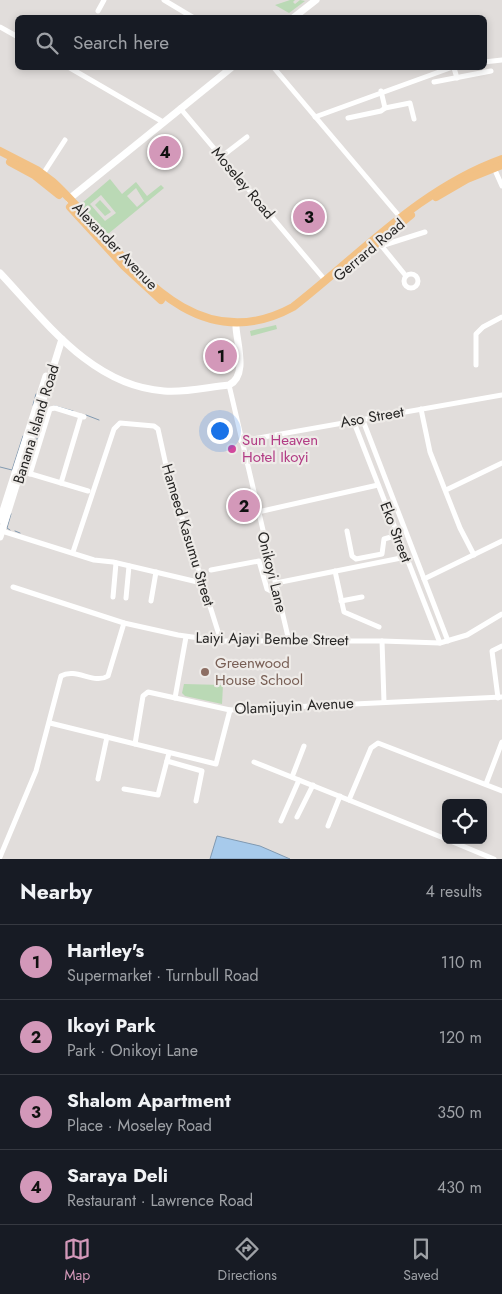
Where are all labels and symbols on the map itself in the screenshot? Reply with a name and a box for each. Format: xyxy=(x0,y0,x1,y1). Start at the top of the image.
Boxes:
pin: 4 xyxy=(149,133,181,171)
street label: Moseley Road xyxy=(206,142,280,224)
street label: Alexander Avenue xyxy=(67,197,163,295)
pin: 3 xyxy=(293,198,325,236)
street label: Gerrard Road xyxy=(328,213,410,287)
pin: 1 xyxy=(205,337,237,375)
street label: Banana Island Road xyxy=(7,362,65,486)
street label: Aso Street xyxy=(338,401,406,433)
your location xyxy=(207,418,233,444)
place label: Sun Heaven Hotel Ikoyi xyxy=(242,429,318,468)
marker: Sun Heaven Hotel Ikoyi xyxy=(226,443,238,455)
street label: Hameed Kasumu Street xyxy=(156,461,220,609)
pin: 2 xyxy=(228,487,260,525)
street label: Eko Street xyxy=(374,499,418,566)
street label: Onikoyi Lane xyxy=(251,529,293,615)
street label: Laiyi Ajayi Bembe Street xyxy=(195,627,349,651)
place label: Greenwood House School xyxy=(215,652,303,691)
marker: Greenwood House School xyxy=(199,666,211,678)
street label: Olamijuyin Avenue xyxy=(234,692,354,720)

